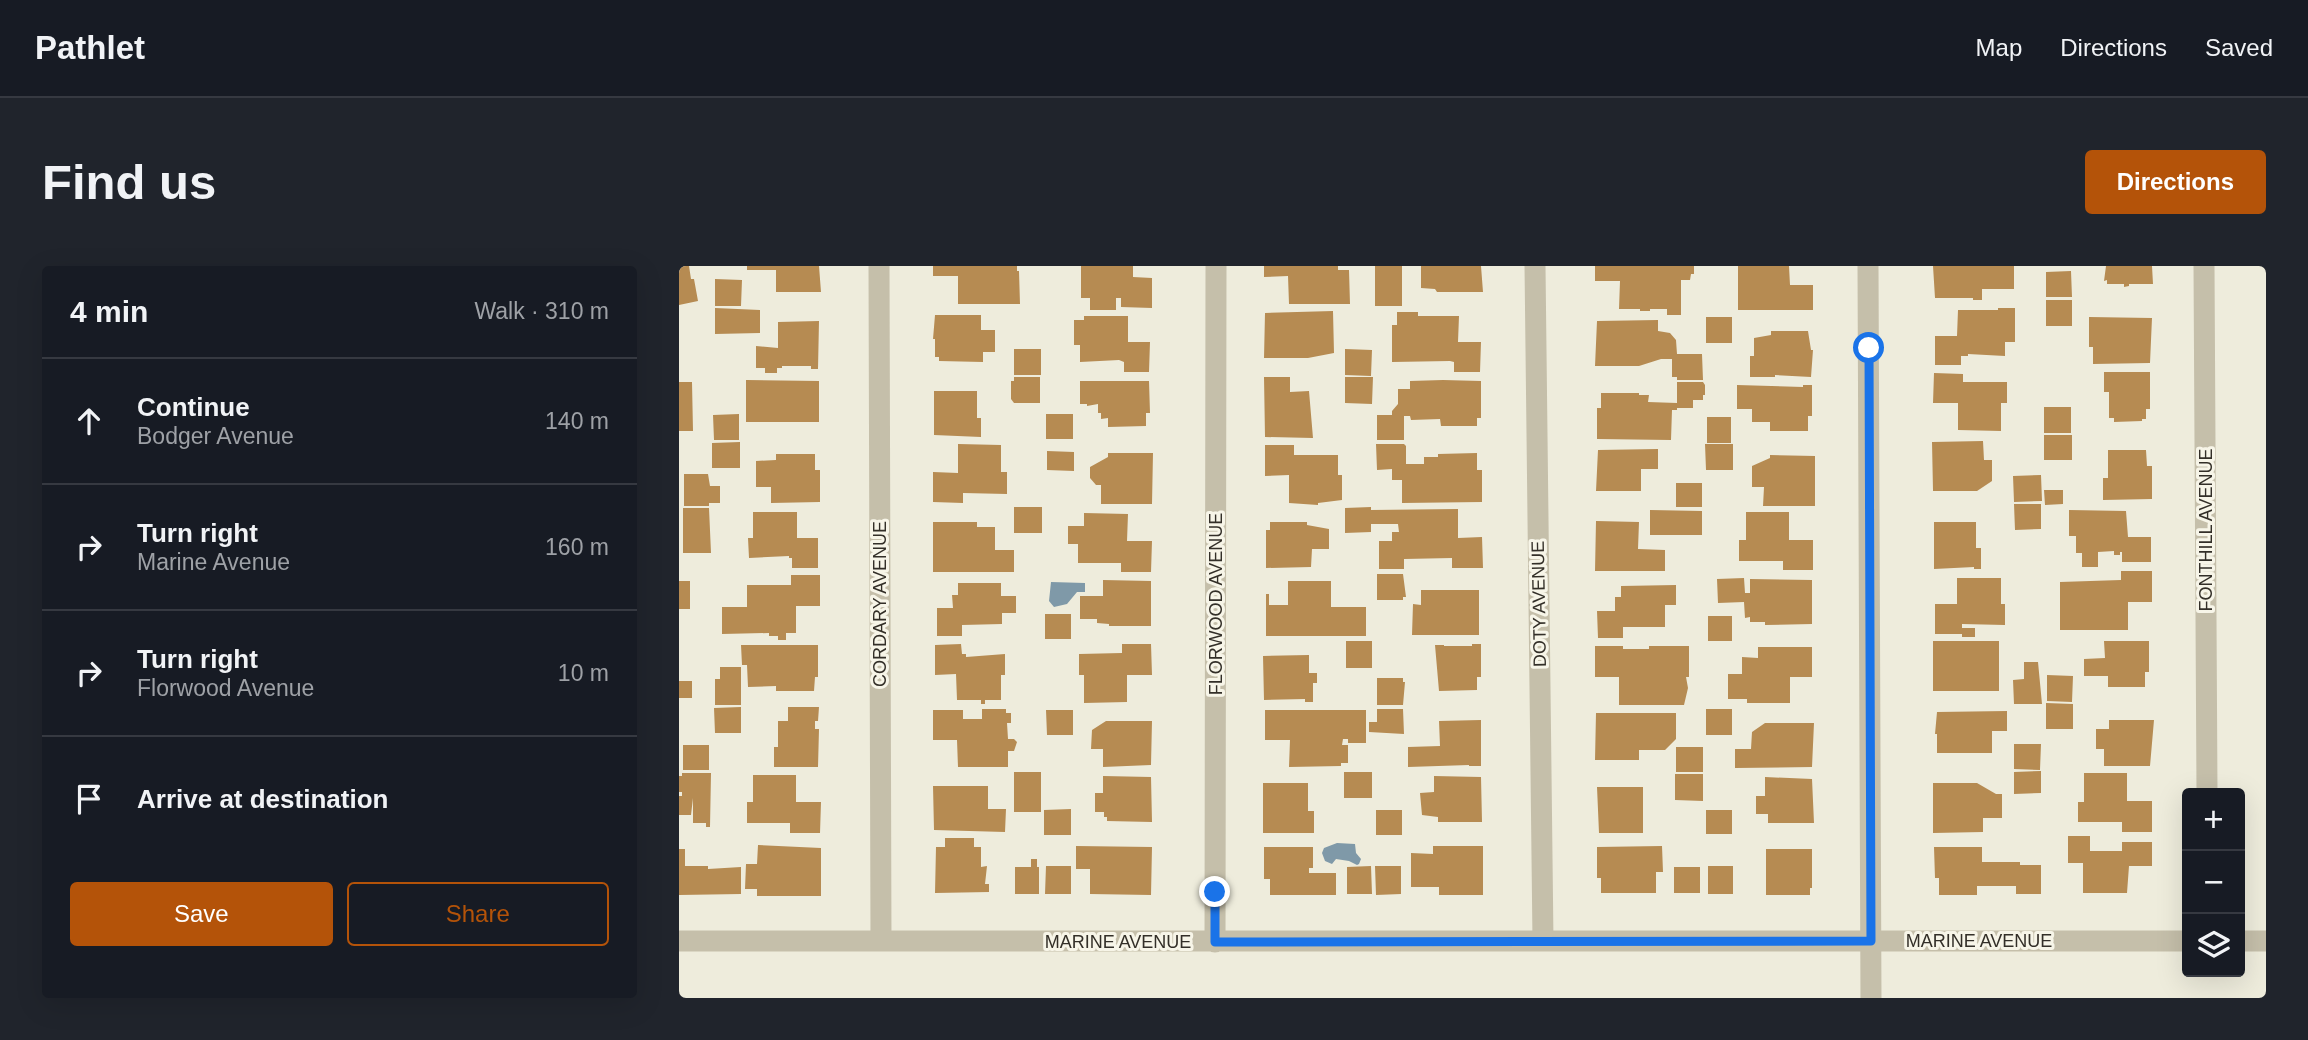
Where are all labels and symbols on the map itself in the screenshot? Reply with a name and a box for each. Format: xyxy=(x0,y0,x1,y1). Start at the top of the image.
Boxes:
route start xyxy=(1853,332,1884,363)
street label: FONTHILL AVENUE xyxy=(2196,448,2216,612)
street label: FLORWOOD AVENUE xyxy=(1206,513,1226,695)
street label: CORDARY AVENUE xyxy=(870,521,890,687)
street label: DOTY AVENUE xyxy=(1528,541,1550,667)
route end xyxy=(1199,876,1230,907)
street label: MARINE AVENUE xyxy=(1906,931,2052,951)
street label: MARINE AVENUE xyxy=(1045,932,1191,952)

